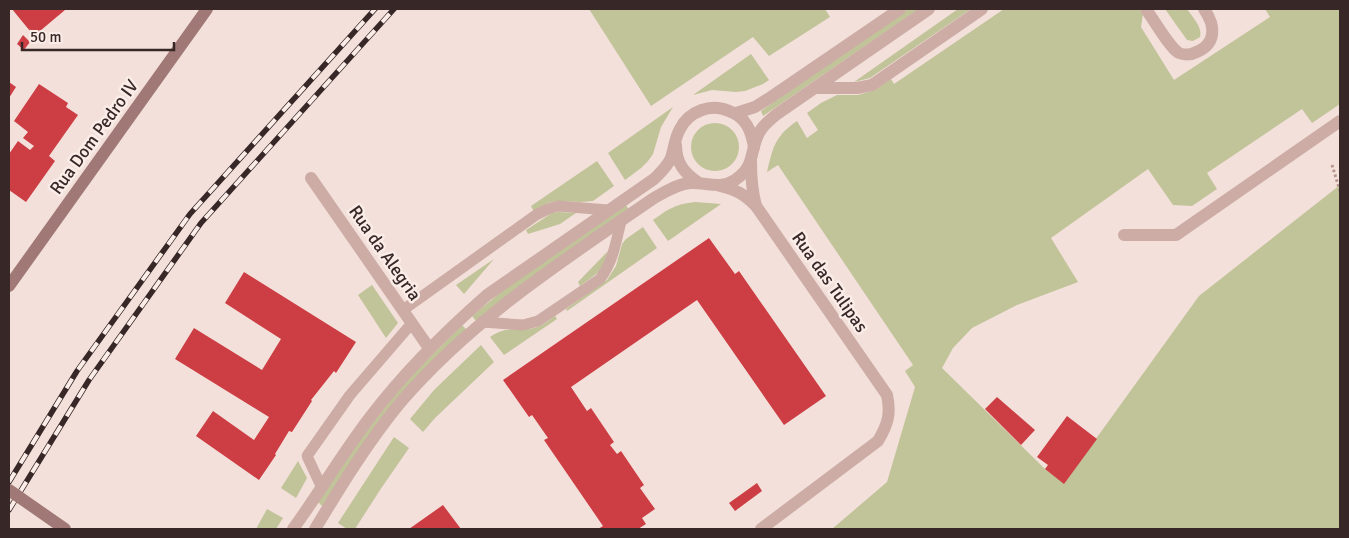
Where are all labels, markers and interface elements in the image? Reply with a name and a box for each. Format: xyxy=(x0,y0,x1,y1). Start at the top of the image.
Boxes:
scale bar xyxy=(22,20,175,52)
text: 50 m xyxy=(30,28,61,46)
street label: Rua Dom Pedro IV xyxy=(45,75,143,199)
street label: Rua da Alegria xyxy=(344,201,426,305)
street label: Rua das Tulipas xyxy=(787,227,873,337)

